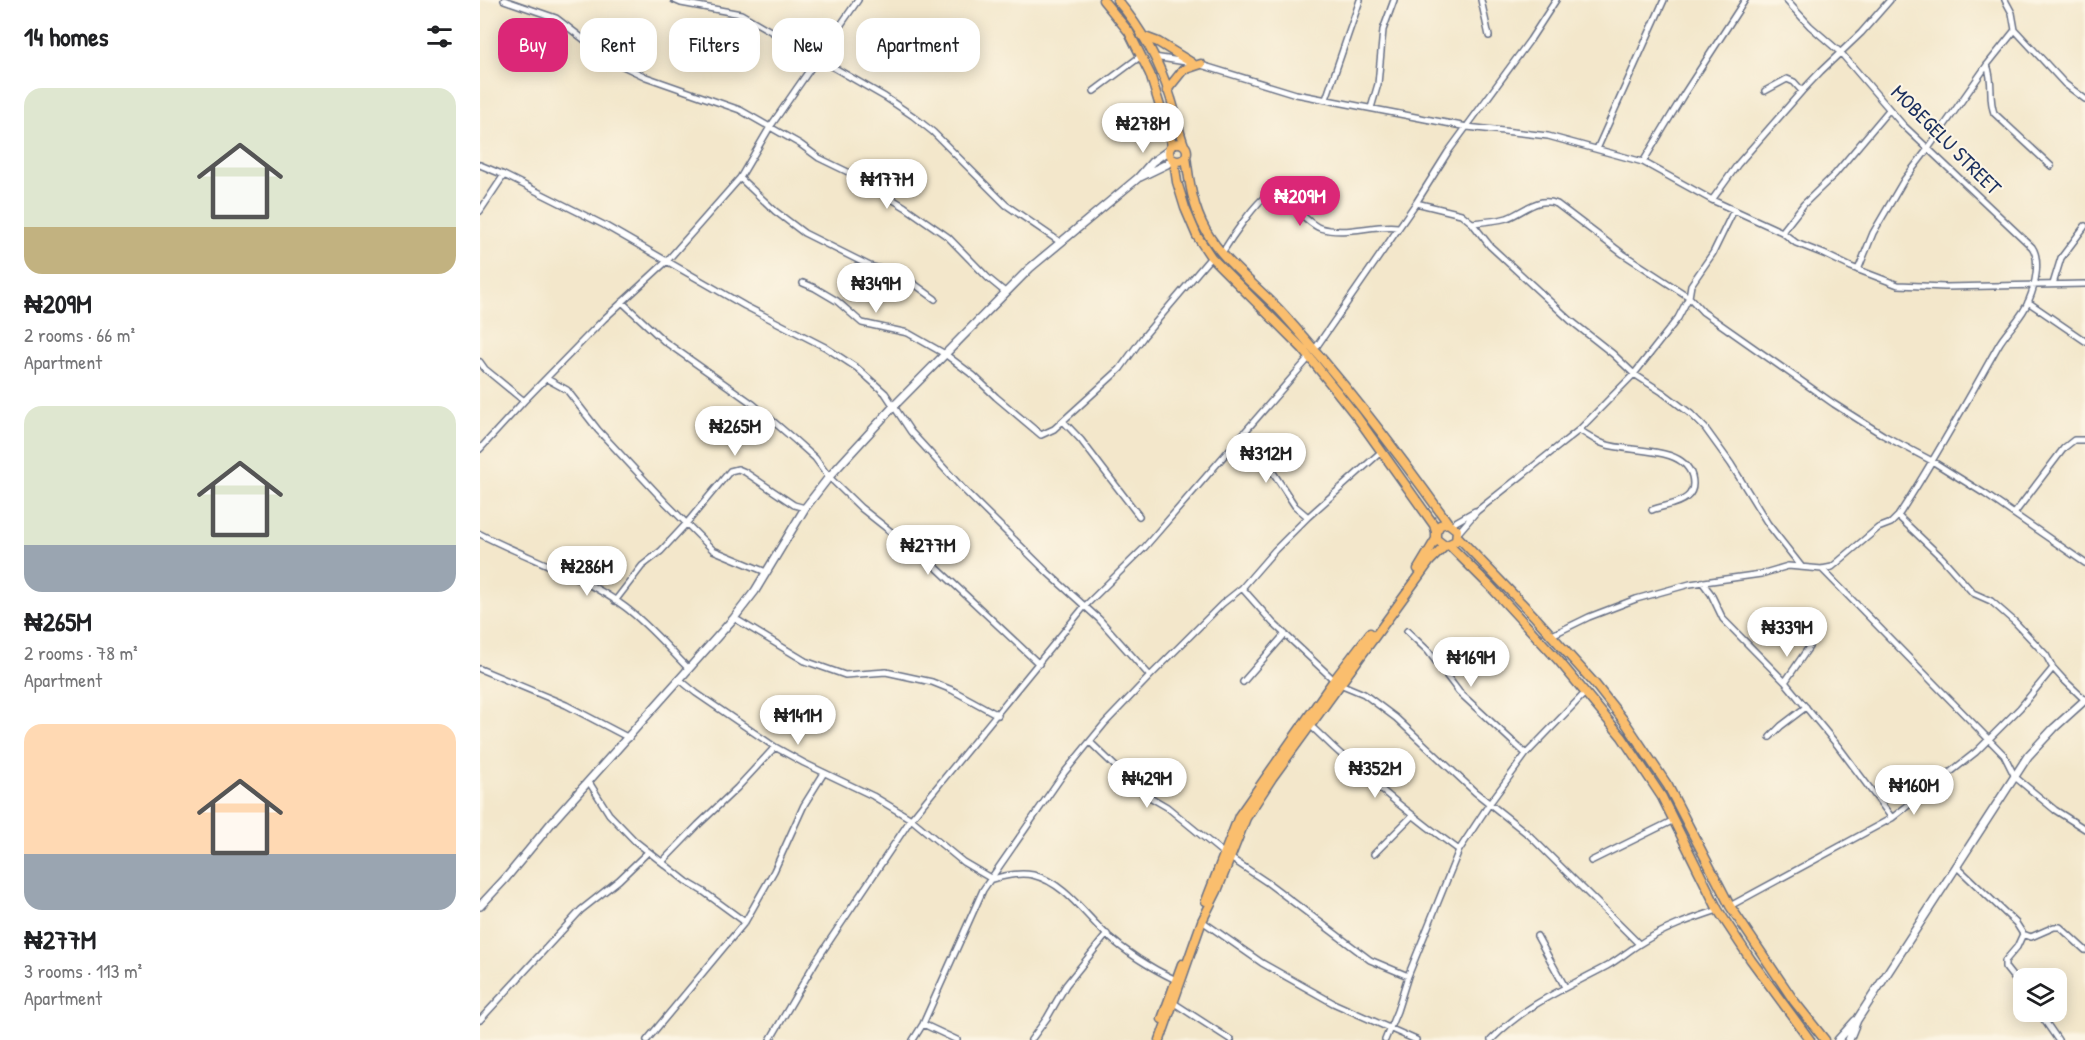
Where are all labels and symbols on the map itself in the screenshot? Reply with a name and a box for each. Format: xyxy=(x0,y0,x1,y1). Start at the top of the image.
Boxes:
street label: MOBEGELU STREET xyxy=(1885,78,2009,202)
pin: ₦278M xyxy=(1101,103,1185,154)
pin: ₦177M xyxy=(845,159,929,210)
pin: ₦209M xyxy=(1258,176,1342,227)
pin: ₦349M xyxy=(834,263,918,314)
pin: ₦265M xyxy=(693,406,777,457)
pin: ₦312M xyxy=(1224,433,1308,484)
pin: ₦277M xyxy=(886,525,970,576)
pin: ₦286M xyxy=(545,546,629,597)
pin: ₦339M xyxy=(1745,607,1829,658)
pin: ₦169M xyxy=(1429,637,1513,688)
pin: ₦141M xyxy=(756,695,840,746)
pin: ₦352M xyxy=(1333,748,1417,799)
pin: ₦429M xyxy=(1105,758,1189,809)
pin: ₦160M xyxy=(1872,765,1956,816)

